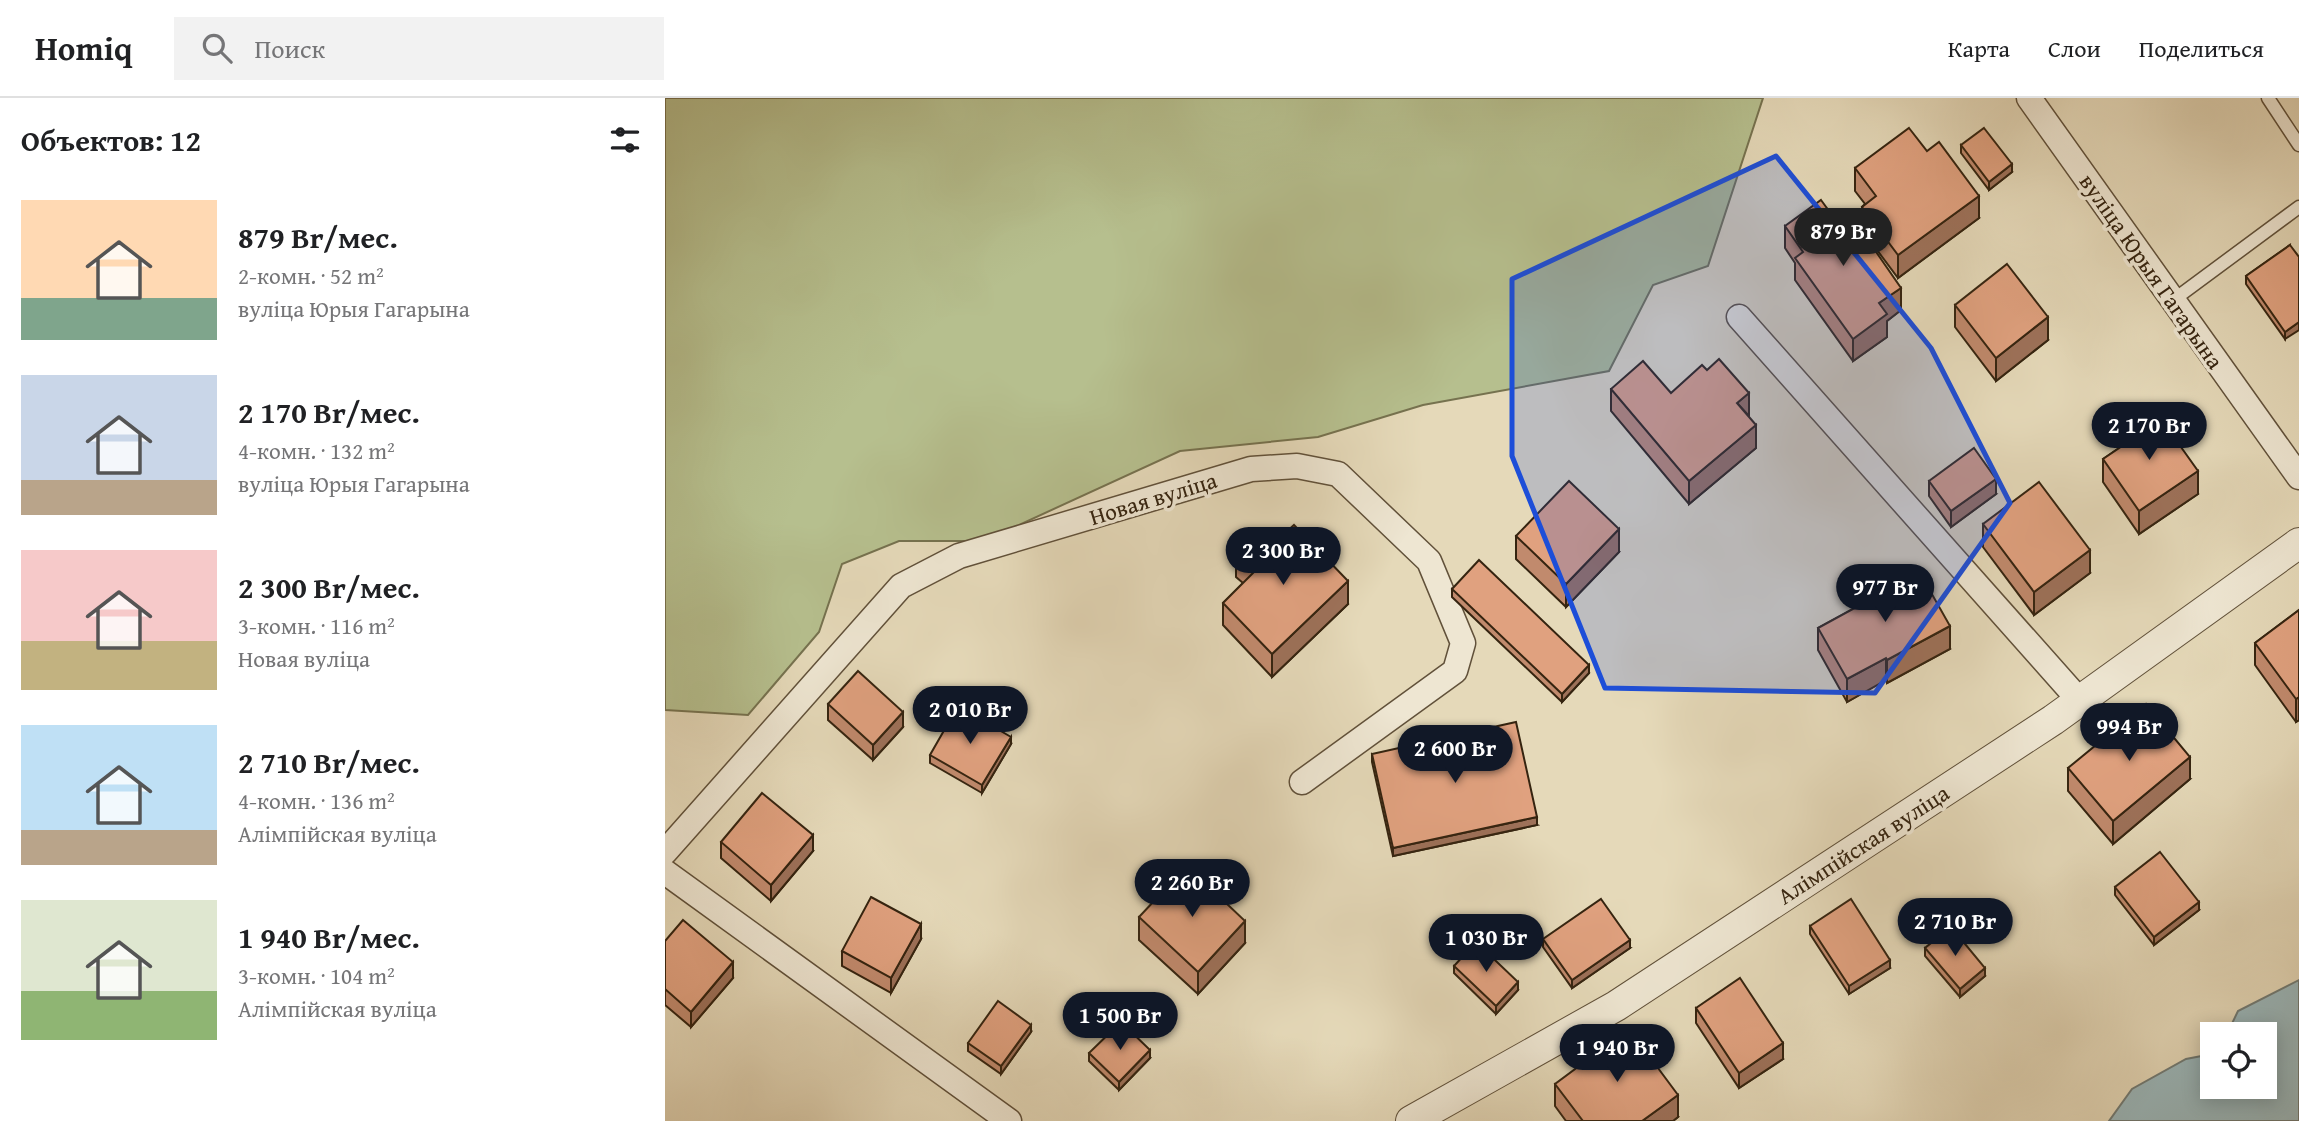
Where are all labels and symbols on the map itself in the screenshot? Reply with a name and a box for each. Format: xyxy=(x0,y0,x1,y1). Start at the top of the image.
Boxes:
street label: вуліца Юрыя Гагарына xyxy=(2072,167,2232,375)
pin: 879 Br xyxy=(1786,208,1900,268)
pin: 2 170 Br xyxy=(2077,402,2221,462)
street label: Новая вуліца xyxy=(1085,463,1221,533)
pin: 2 300 Br xyxy=(1211,528,1355,587)
pin: 977 Br xyxy=(1828,564,1942,624)
pin: 2 010 Br xyxy=(898,686,1042,746)
pin: 994 Br xyxy=(2072,704,2186,763)
pin: 2 600 Br xyxy=(1383,726,1527,785)
street label: Алімпійская вуліца xyxy=(1771,776,1955,912)
pin: 2 260 Br xyxy=(1120,860,1264,919)
pin: 2 710 Br xyxy=(1883,898,2027,958)
pin: 1 030 Br xyxy=(1414,914,1558,974)
pin: 1 500 Br xyxy=(1048,992,1192,1052)
pin: 1 940 Br xyxy=(1545,1024,1689,1084)

